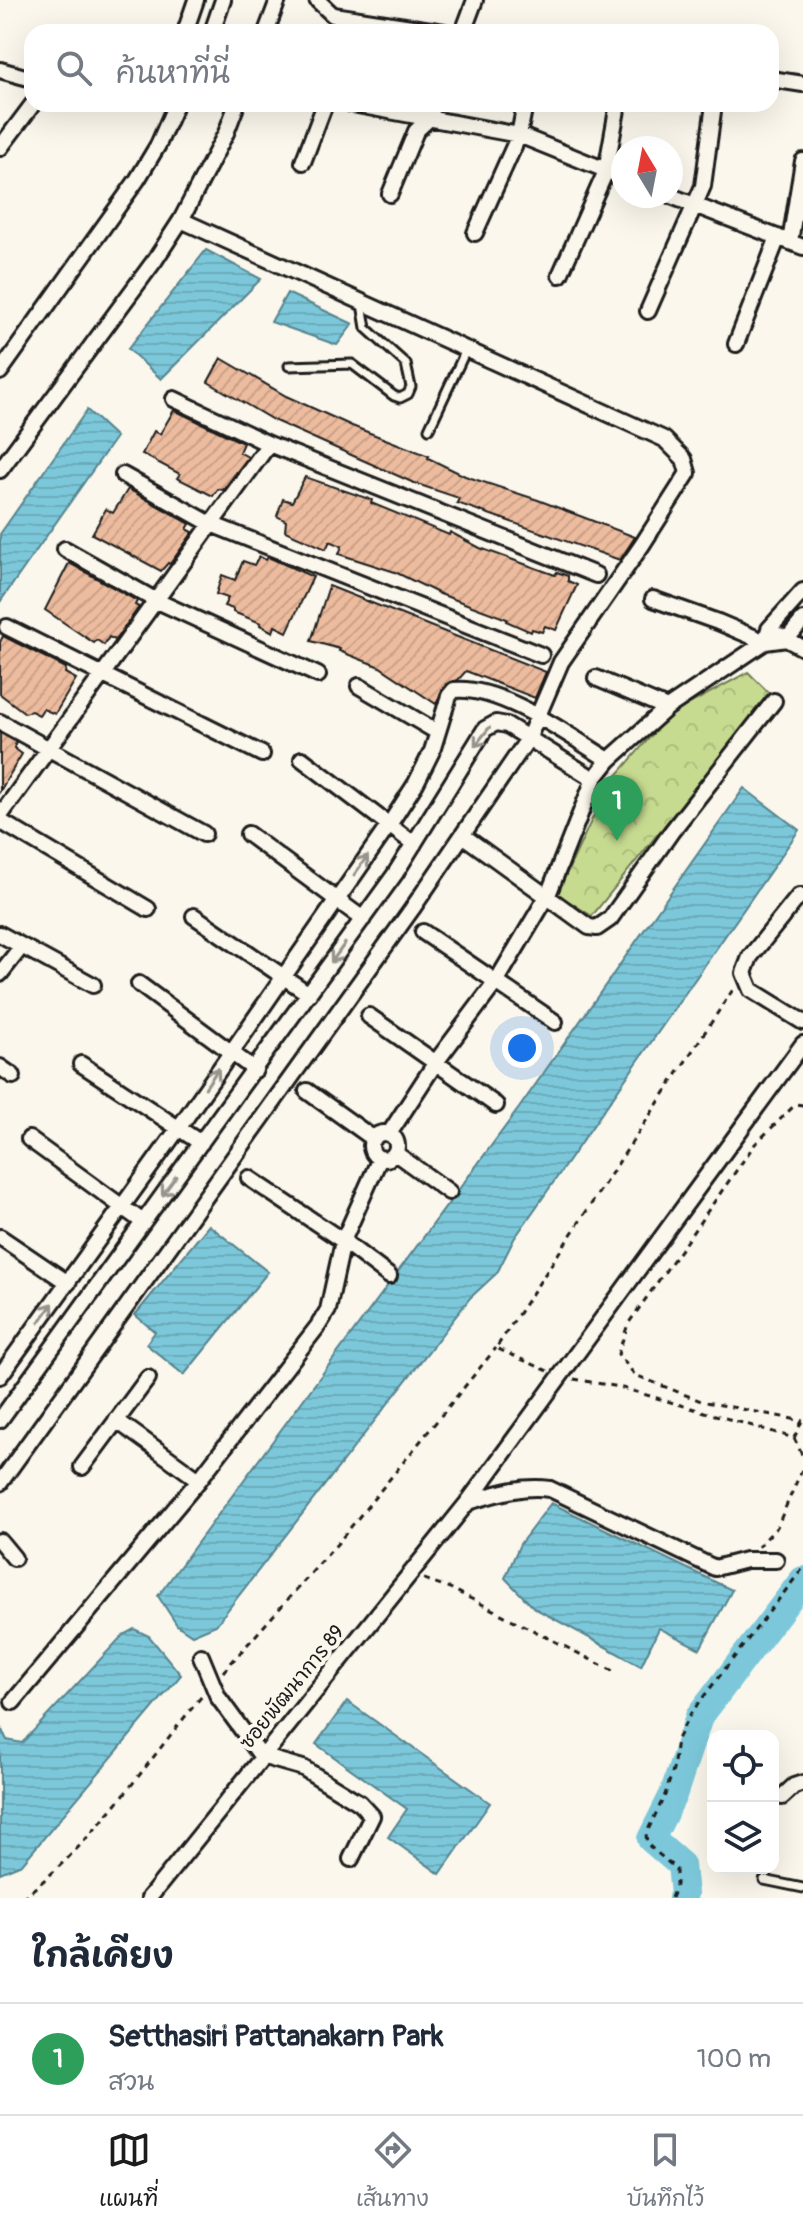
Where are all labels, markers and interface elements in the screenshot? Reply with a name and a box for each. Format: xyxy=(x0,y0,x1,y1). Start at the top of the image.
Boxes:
search box xyxy=(24,24,779,112)
icon: search xyxy=(52,46,96,90)
text: ค้นหาที่นี่ xyxy=(116,55,230,92)
north arrow xyxy=(611,136,683,208)
one-way arrow xyxy=(474,726,491,747)
pin: 1 xyxy=(591,775,643,841)
one-way arrow xyxy=(353,854,369,876)
one-way arrow xyxy=(330,942,346,964)
your location xyxy=(502,1028,542,1068)
one-way arrow xyxy=(204,1068,221,1090)
one-way arrow xyxy=(161,1175,178,1197)
one-way arrow xyxy=(37,1303,54,1324)
street label: ซอยพัฒนาการ 89 xyxy=(234,1620,350,1754)
map controls xyxy=(707,1730,779,1874)
button: locate xyxy=(707,1730,779,1802)
button: layers xyxy=(707,1802,779,1874)
text: ใกล้เคียง xyxy=(32,1935,174,1978)
text: Setthasiri Pattanakarn Park xyxy=(108,2018,444,2055)
text: 1 xyxy=(53,2043,63,2075)
text: 100 m xyxy=(697,2043,771,2075)
text: สวน xyxy=(108,2066,154,2098)
tab: แผนที่ xyxy=(99,2128,158,2214)
tab: เส้นทาง xyxy=(356,2128,429,2214)
tab: บันทึกไว้ xyxy=(627,2128,704,2214)

